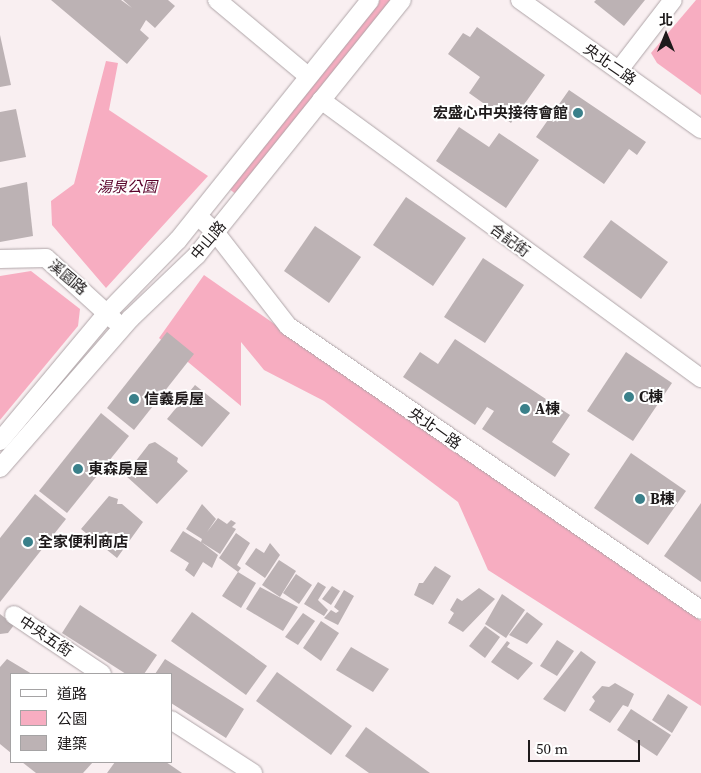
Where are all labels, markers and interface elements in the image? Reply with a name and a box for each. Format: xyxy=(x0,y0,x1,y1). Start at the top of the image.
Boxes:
north arrow xyxy=(641,10,691,60)
text: 北 xyxy=(659,10,673,30)
street label: 央北二路 xyxy=(580,39,640,89)
place label: 宏盛心中央接待會館 xyxy=(433,104,568,122)
marker: 宏盛心中央接待會館 xyxy=(572,107,584,119)
park label: 湯泉公園 xyxy=(97,178,157,196)
street label: 中山路 xyxy=(187,217,229,263)
street label: 合記街 xyxy=(487,219,533,261)
street label: 溪園路 xyxy=(45,256,91,298)
place label: C棟 xyxy=(639,388,663,406)
place label: 信義房屋 xyxy=(144,390,204,408)
marker: C棟 xyxy=(623,391,635,403)
marker: 信義房屋 xyxy=(128,393,140,405)
place label: A棟 xyxy=(535,400,560,418)
street label: 央北一路 xyxy=(405,403,465,453)
marker: A棟 xyxy=(519,403,531,415)
place label: 東森房屋 xyxy=(88,460,148,478)
marker: 東森房屋 xyxy=(72,463,84,475)
place label: B棟 xyxy=(650,490,675,508)
marker: B棟 xyxy=(634,493,646,505)
place label: 全家便利商店 xyxy=(38,533,128,551)
marker: 全家便利商店 xyxy=(22,536,34,548)
street label: 中央五街 xyxy=(16,612,76,660)
legend xyxy=(10,673,172,763)
text: 道路 xyxy=(57,683,87,704)
text: 公園 xyxy=(57,708,87,729)
scale bar xyxy=(531,730,644,762)
text: 建築 xyxy=(57,733,87,754)
text: 50 m xyxy=(536,738,568,759)

